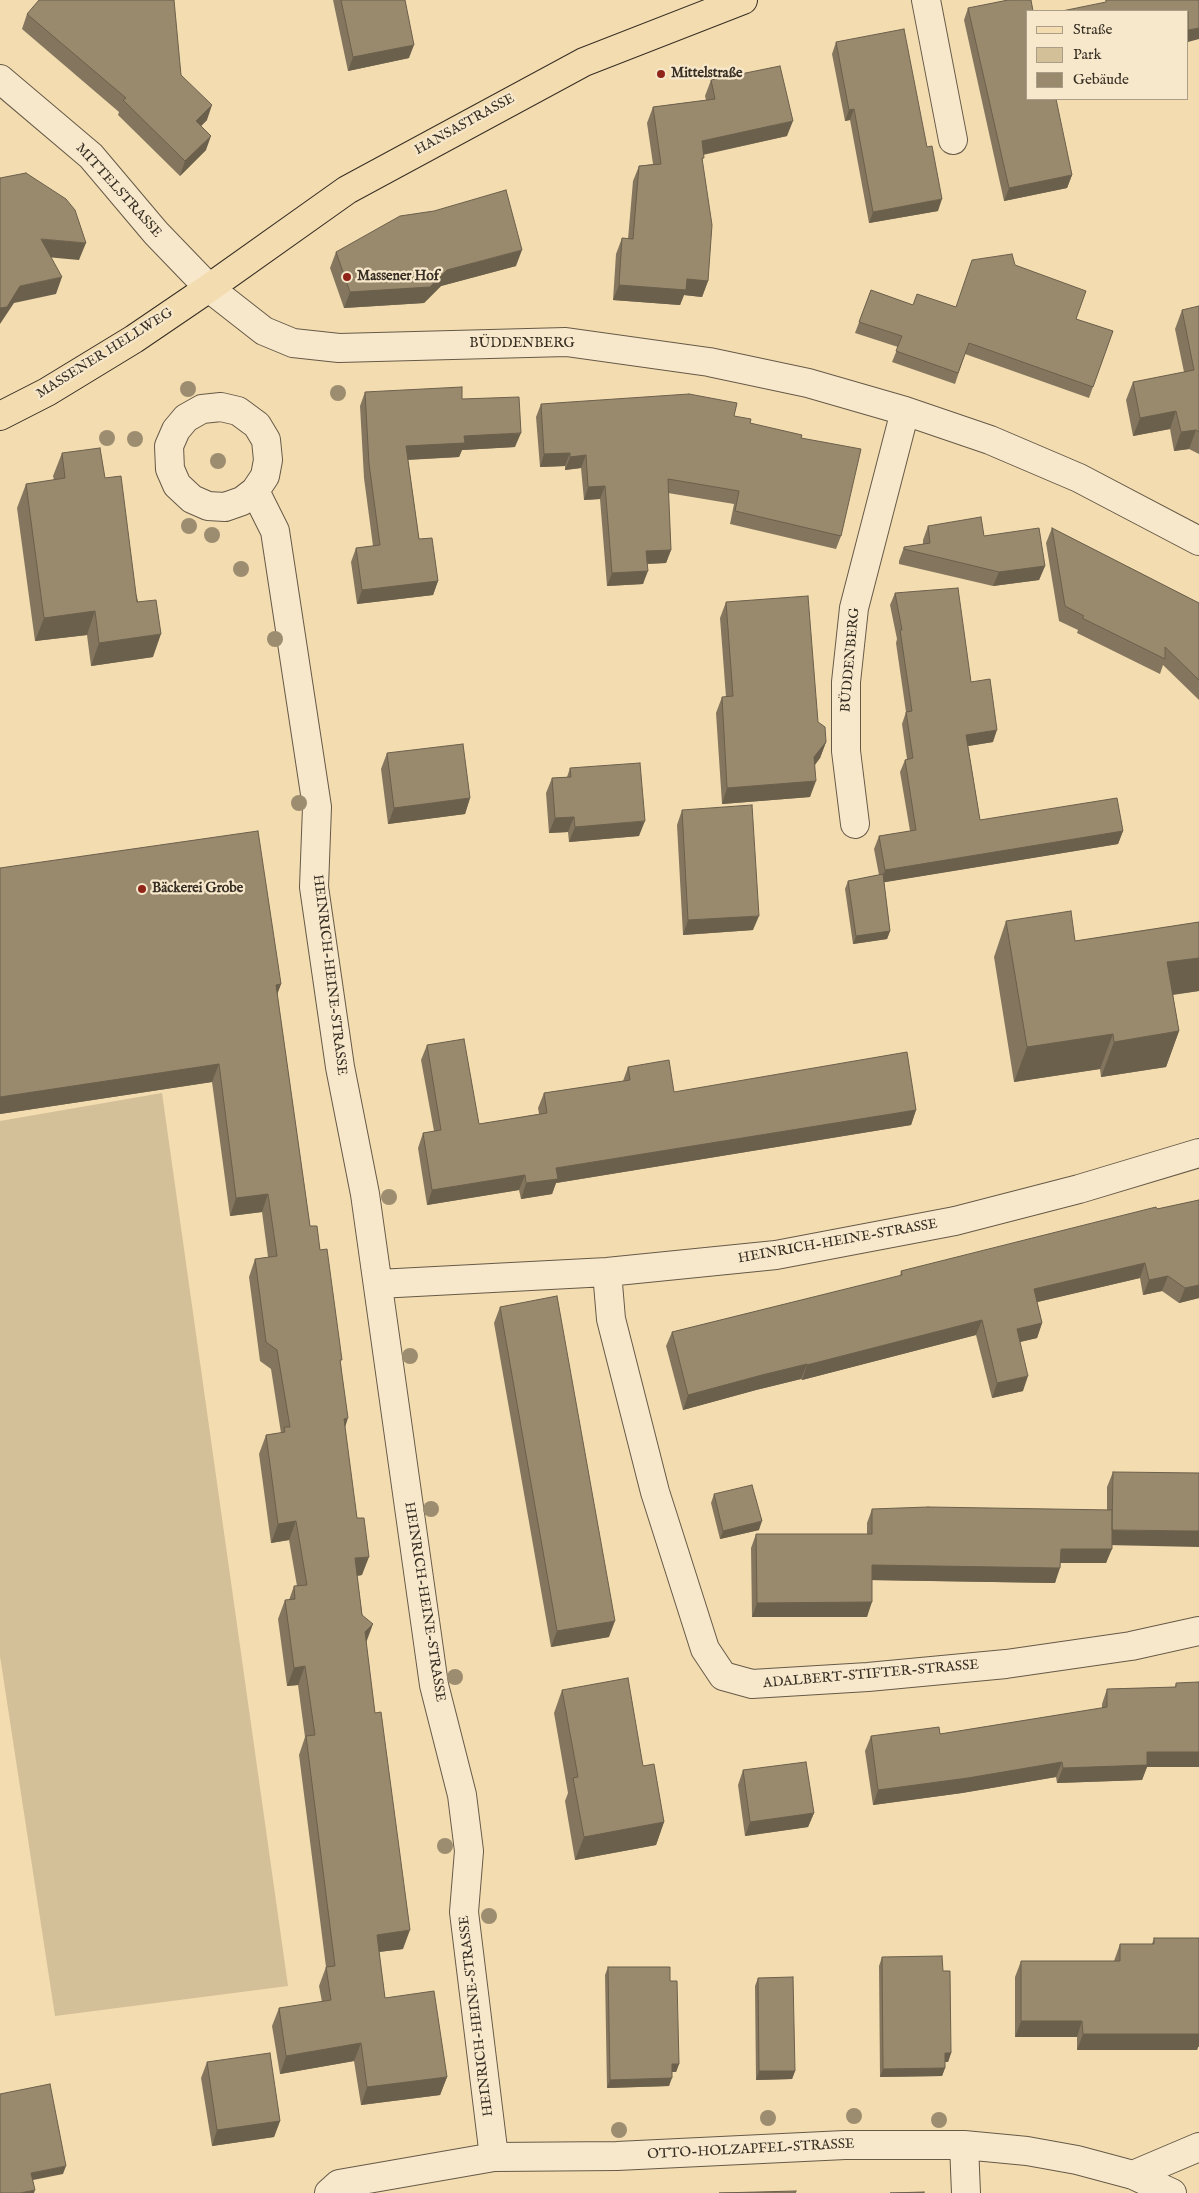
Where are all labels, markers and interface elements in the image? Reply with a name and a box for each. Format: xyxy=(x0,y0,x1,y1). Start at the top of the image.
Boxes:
legend xyxy=(1026,10,1189,100)
text: Straße xyxy=(1073,20,1112,39)
text: Park xyxy=(1073,45,1102,64)
place label: Mittelstraße xyxy=(671,66,742,82)
marker: Mittelstraße xyxy=(655,68,667,80)
text: Gebäude xyxy=(1073,70,1129,89)
street label: HANSASTRASSE xyxy=(412,91,518,159)
street label: MITTELSTRASSE xyxy=(71,140,165,242)
place label: Massener Hof xyxy=(357,269,439,285)
marker: Massener Hof xyxy=(341,271,353,283)
street label: MASSENER HELLWEG xyxy=(34,305,176,403)
street label: BÜDDENBERG xyxy=(469,336,575,352)
street label: BÜDDENBERG xyxy=(838,607,864,713)
street label: HEINRICH-HEINE-STRASSE xyxy=(308,874,350,1076)
place label: Bäckerei Grobe xyxy=(152,881,243,897)
marker: Bäckerei Grobe xyxy=(136,883,148,895)
street label: HEINRICH-HEINE-STRASSE xyxy=(737,1216,939,1268)
street label: HEINRICH-HEINE-STRASSE xyxy=(400,1501,448,1703)
street label: ADALBERT-STIFTER-STRASSE xyxy=(762,1657,980,1693)
street label: HEINRICH-HEINE-STRASSE xyxy=(456,1915,498,2117)
street label: OTTO-HOLZAPFEL-STRASSE xyxy=(647,2136,855,2164)

